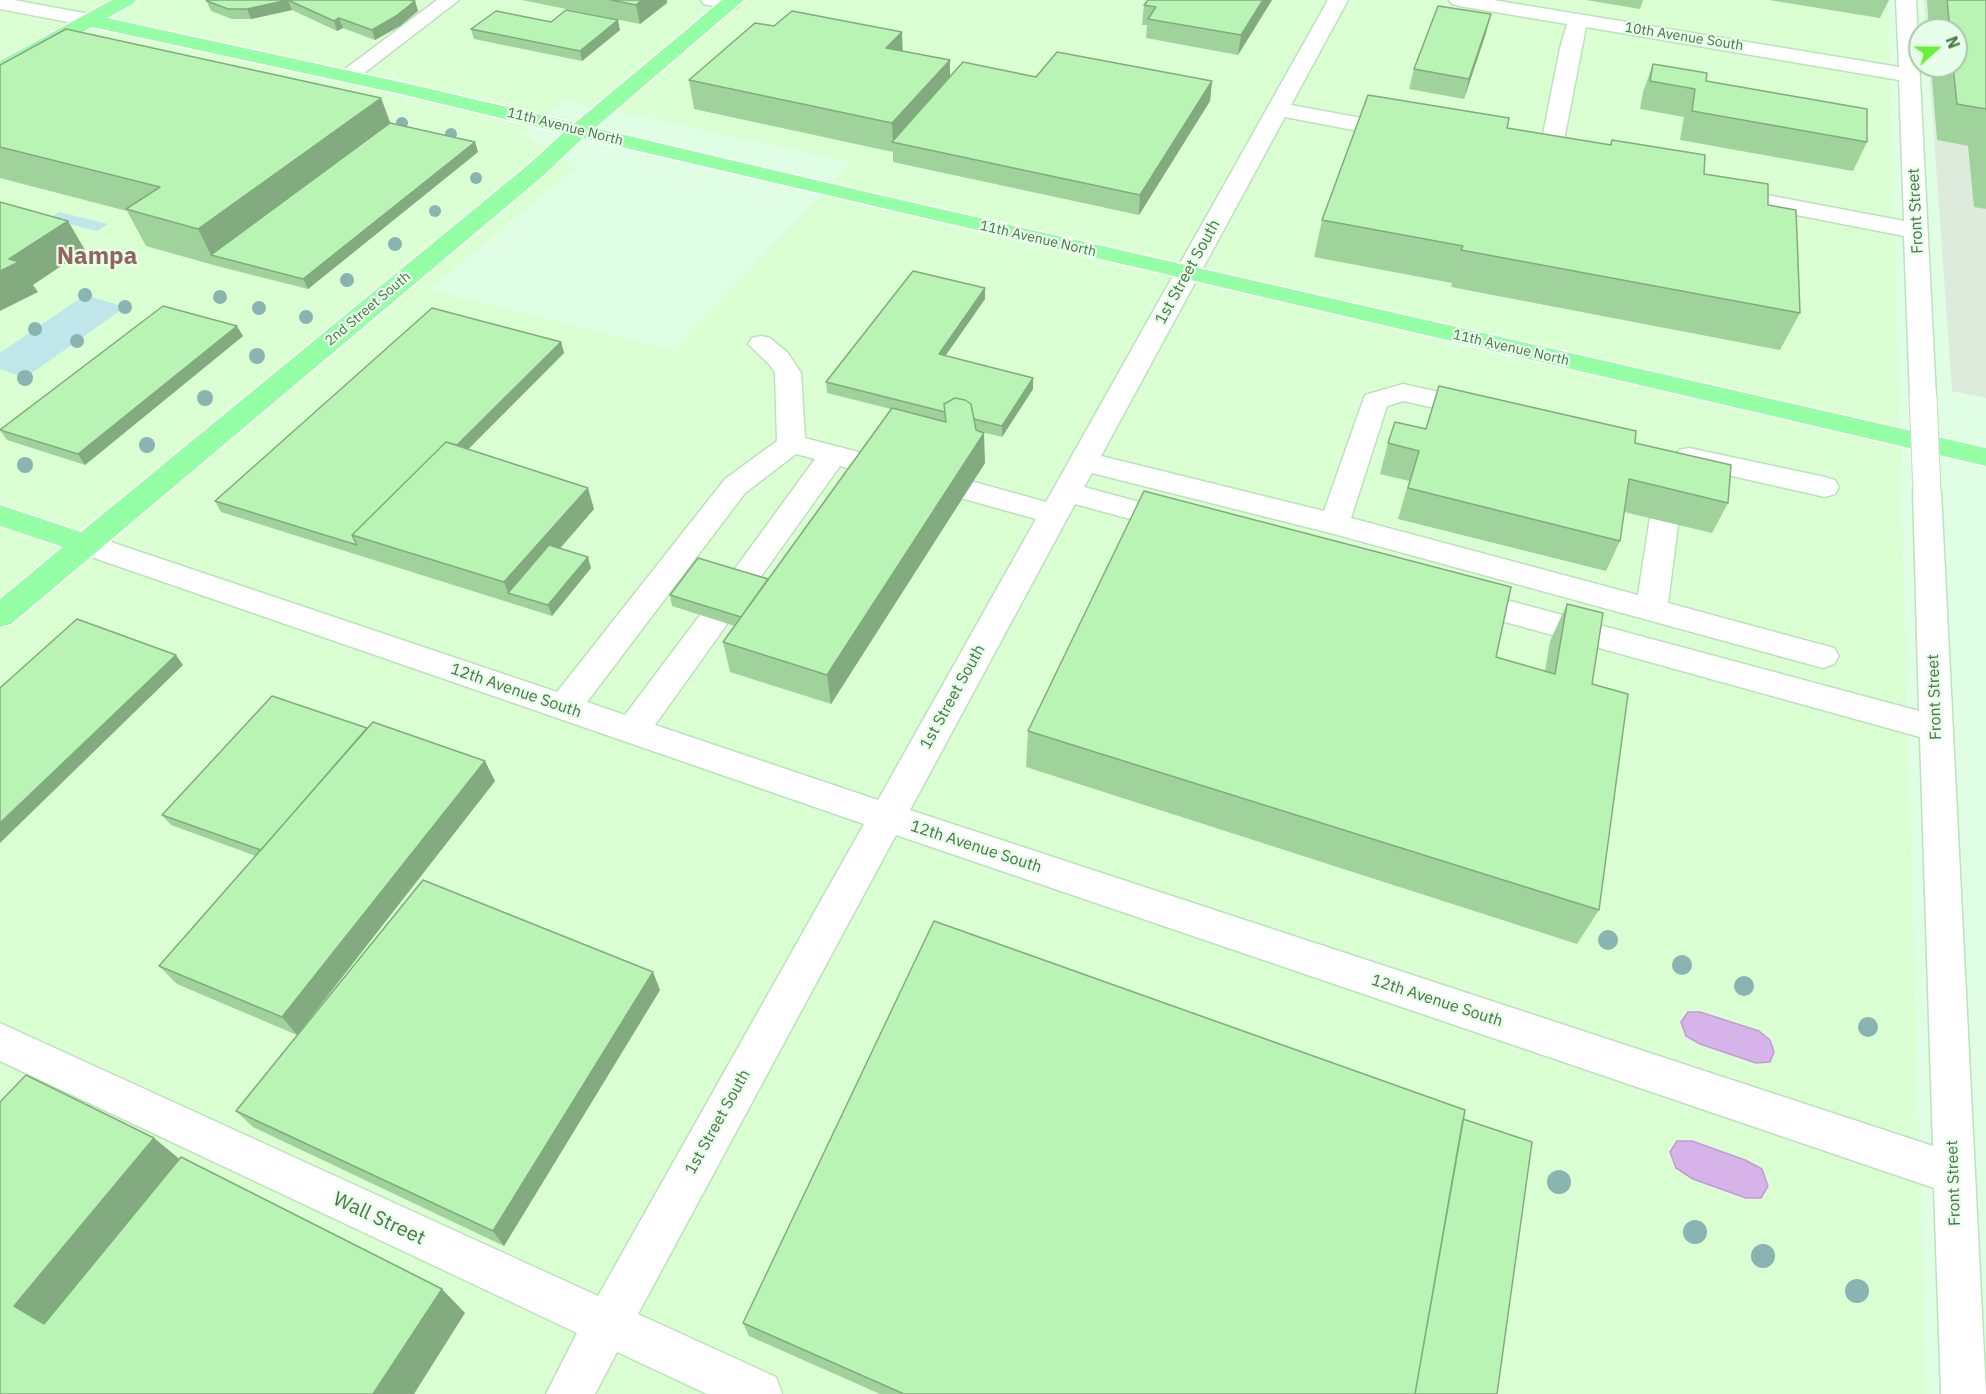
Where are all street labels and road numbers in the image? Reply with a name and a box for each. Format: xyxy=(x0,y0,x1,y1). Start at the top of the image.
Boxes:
street label: 10th Avenue South xyxy=(1624,19,1744,55)
street label: 11th Avenue North xyxy=(505,104,625,150)
street label: Front Street xyxy=(1904,168,1928,254)
street label: 1st Street South xyxy=(1151,216,1225,328)
street label: 11th Avenue North xyxy=(978,217,1098,261)
street label: 2nd Street South xyxy=(322,268,414,350)
street label: 11th Avenue North xyxy=(1451,326,1571,370)
street label: 1st Street South xyxy=(916,641,990,753)
street label: Front Street xyxy=(1924,654,1946,740)
street label: 12th Avenue South xyxy=(448,660,584,722)
street label: 12th Avenue South xyxy=(908,817,1044,877)
street label: 12th Avenue South xyxy=(1369,971,1505,1031)
street label: 1st Street South xyxy=(681,1066,755,1178)
street label: Front Street xyxy=(1943,1140,1965,1226)
street label: Wall Street xyxy=(329,1187,429,1251)

